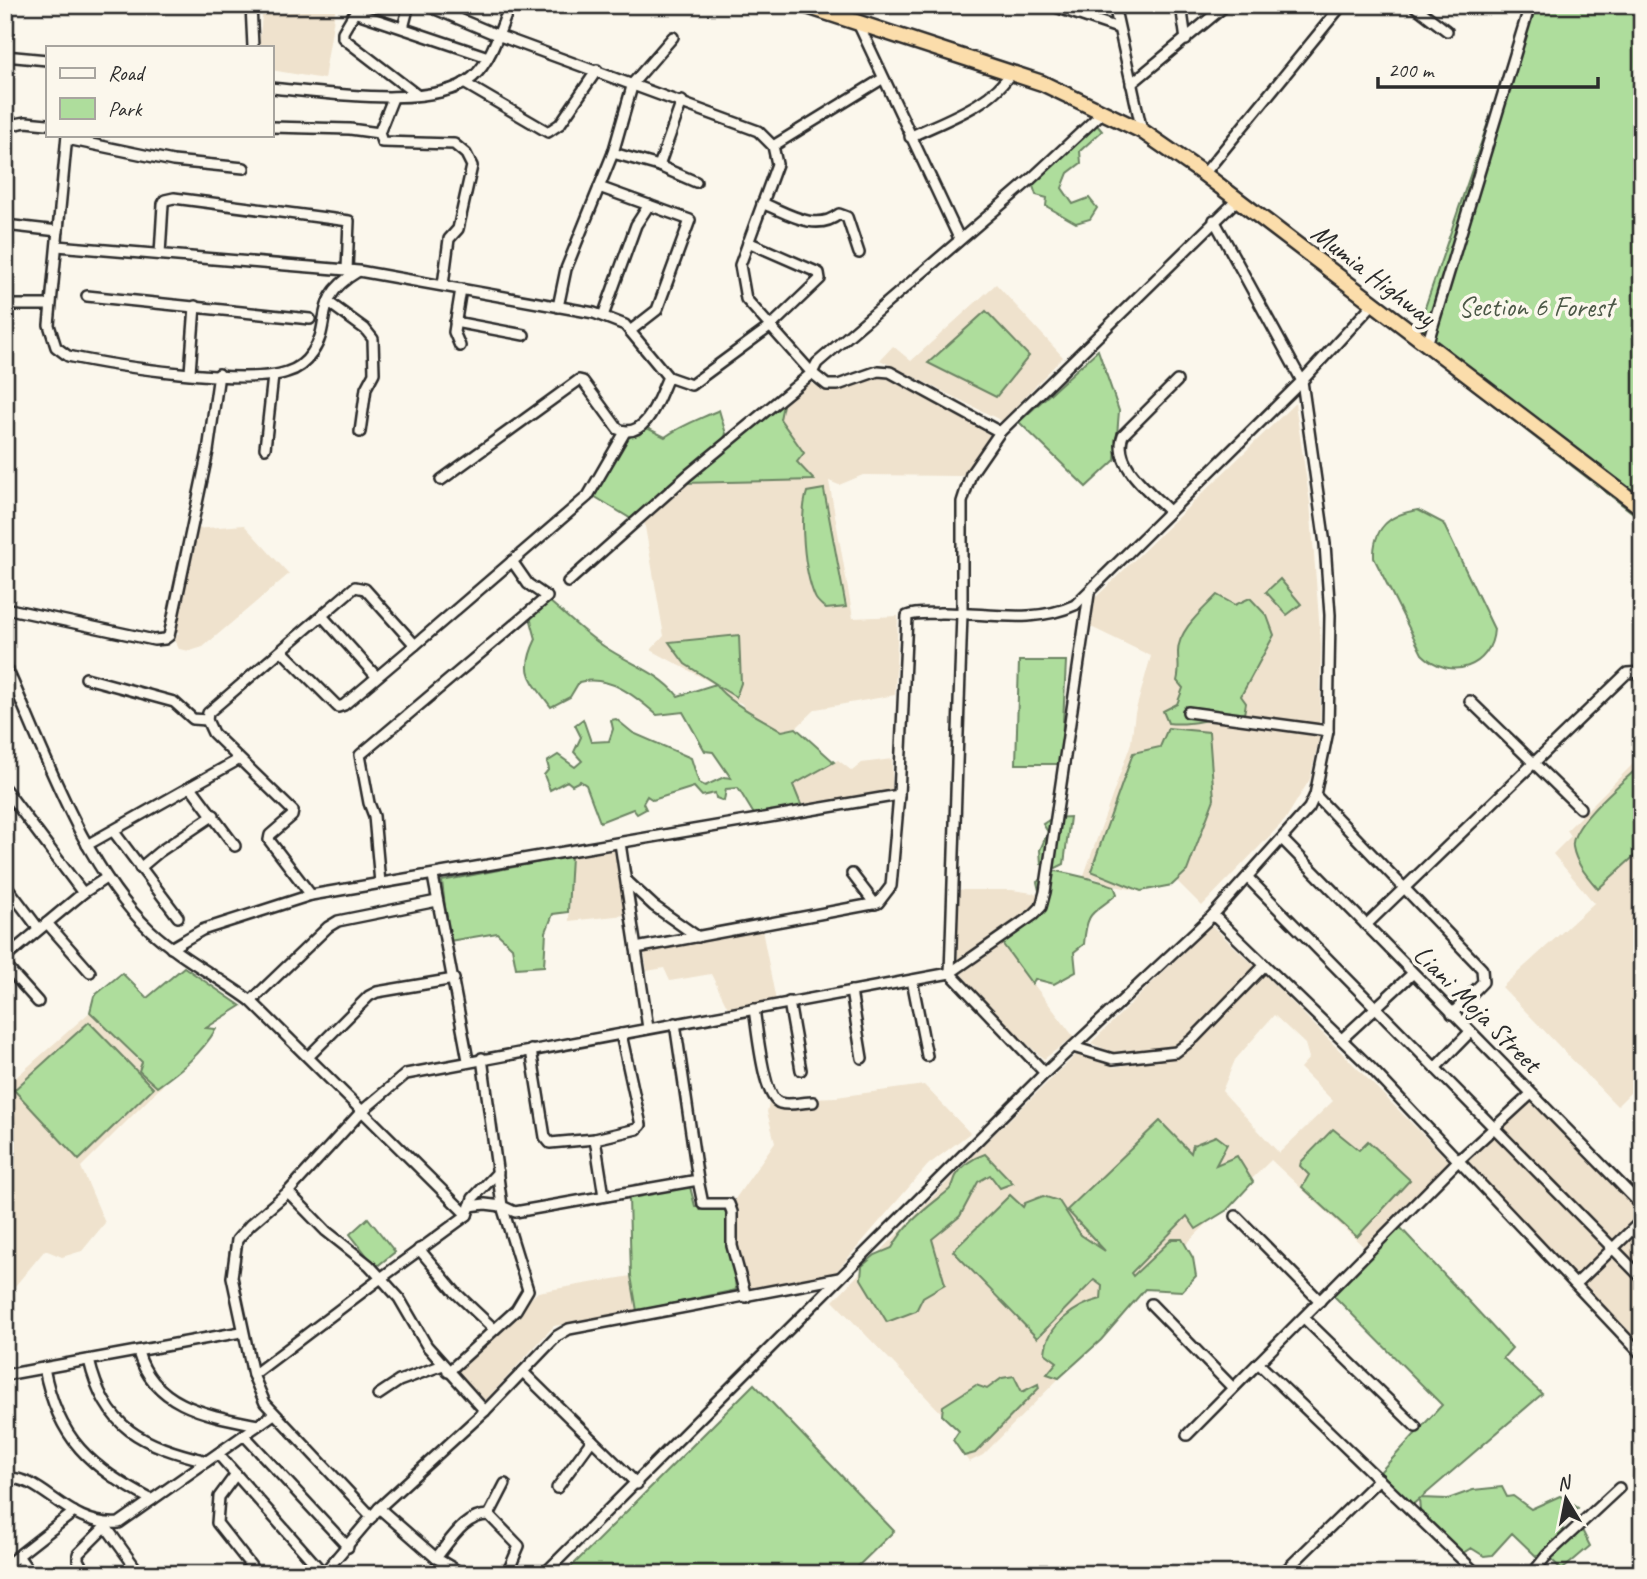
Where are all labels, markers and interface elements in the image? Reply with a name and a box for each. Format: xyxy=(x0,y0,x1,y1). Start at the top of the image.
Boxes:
legend xyxy=(46,46,273,136)
scale bar xyxy=(1378,46,1598,90)
text: 200 m xyxy=(1388,57,1435,83)
text: Road xyxy=(108,60,147,86)
text: Park xyxy=(108,96,143,122)
street label: Mumia Highway xyxy=(1304,215,1445,335)
park label: Section 6 Forest xyxy=(1458,289,1617,324)
street label: Liani Moja Street xyxy=(1406,937,1551,1082)
north arrow xyxy=(1532,1464,1602,1534)
text: N xyxy=(1555,1470,1574,1496)

